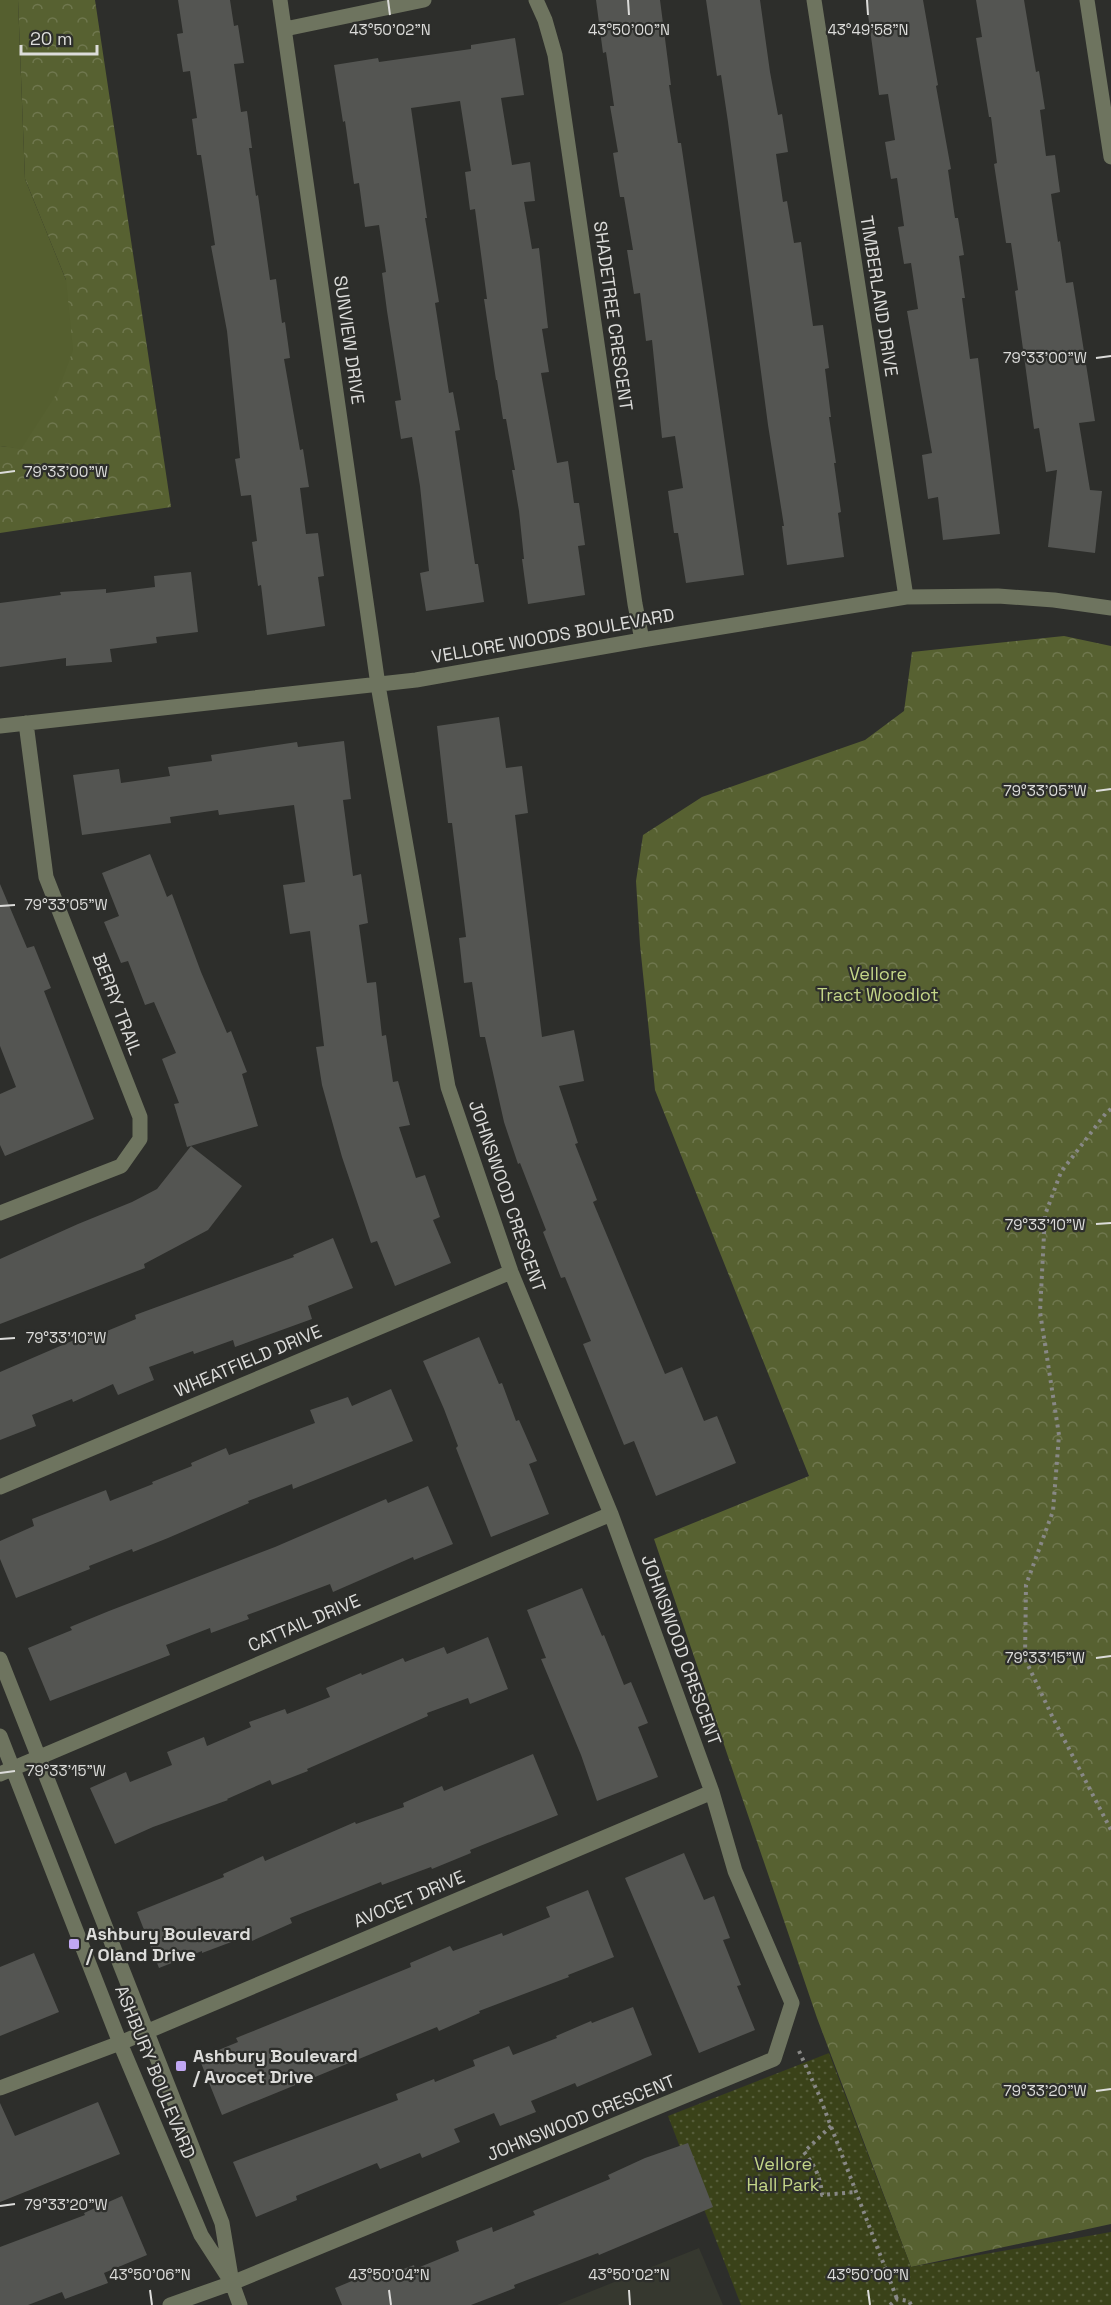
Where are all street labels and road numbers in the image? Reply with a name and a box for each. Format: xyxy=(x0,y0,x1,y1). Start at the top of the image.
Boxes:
street label: TIMBERLAND DRIVE xyxy=(855,214,904,378)
street label: SHADETREE CRESCENT xyxy=(589,220,638,413)
street label: SUNVIEW DRIVE xyxy=(329,274,370,406)
street label: VELLORE WOODS BOULEVARD xyxy=(430,603,676,668)
street label: BERRY TRAIL xyxy=(88,950,147,1058)
street label: JOHNSWOOD CRESCENT xyxy=(464,1097,551,1295)
street label: WHEATFIELD DRIVE xyxy=(171,1319,325,1402)
street label: JOHNSWOOD CRESCENT xyxy=(636,1551,727,1749)
street label: CATTAIL DRIVE xyxy=(244,1589,363,1657)
street label: AVOCET DRIVE xyxy=(350,1865,468,1932)
street label: ASHBURY BOULEVARD xyxy=(110,1982,201,2162)
street label: JOHNSWOOD CRESCENT xyxy=(483,2069,679,2166)

